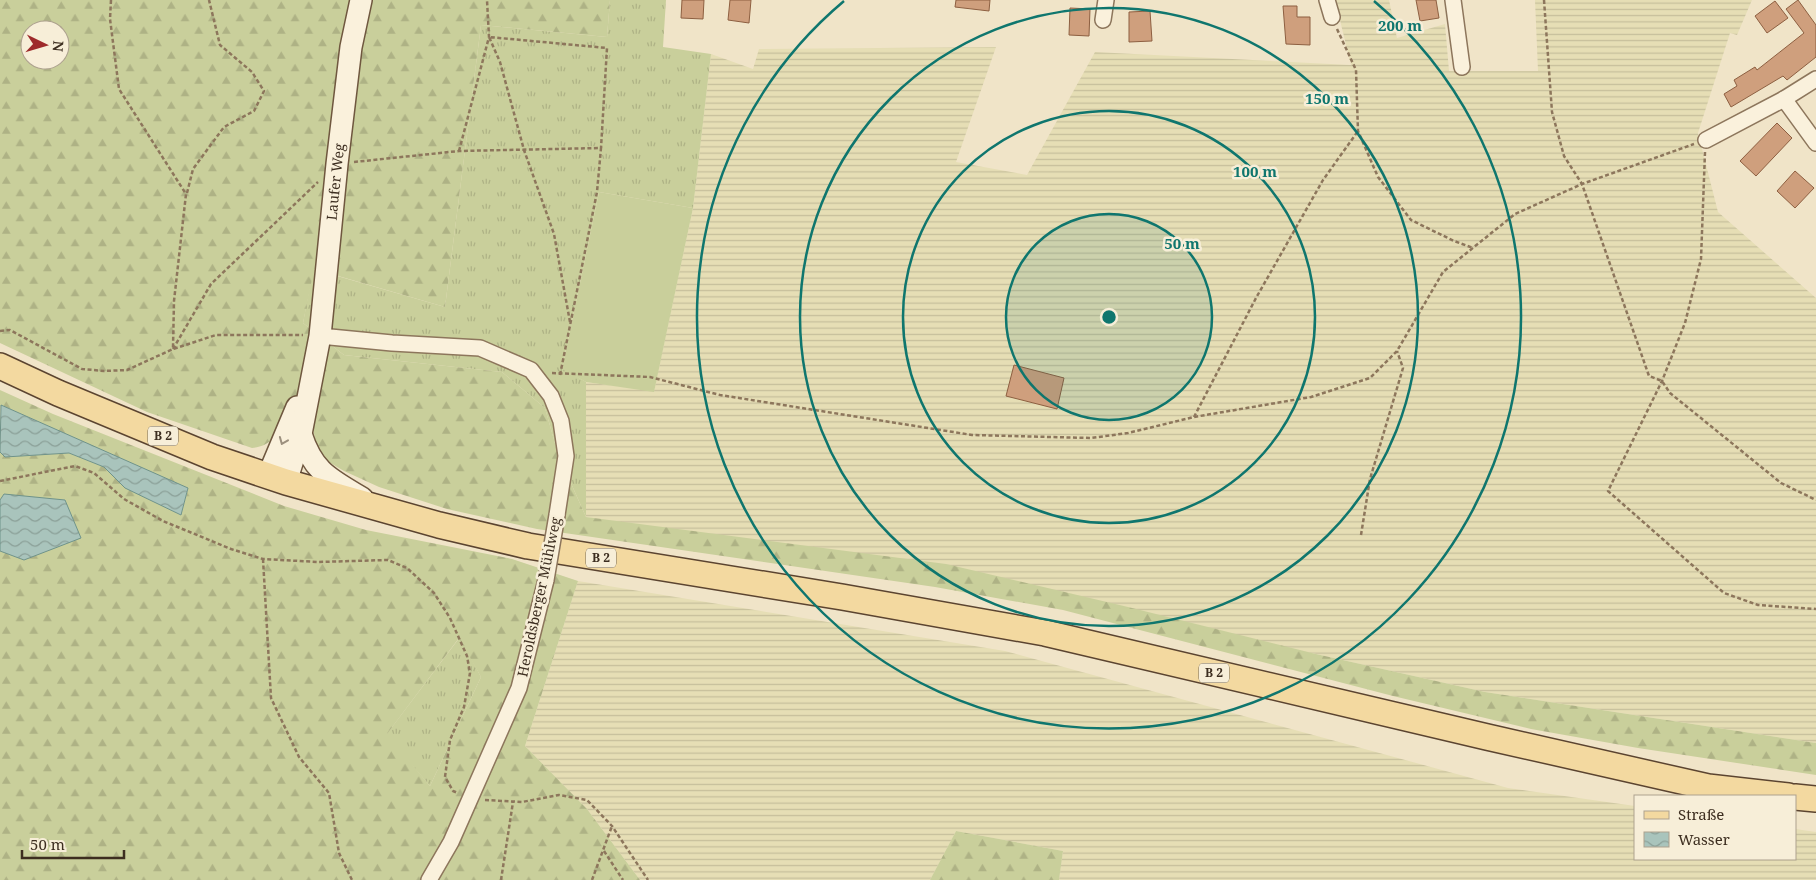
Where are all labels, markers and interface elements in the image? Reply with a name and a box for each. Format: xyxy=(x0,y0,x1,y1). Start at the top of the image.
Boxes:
text: 200 m xyxy=(1378,15,1422,35)
north arrow xyxy=(20,20,70,70)
text: N xyxy=(49,40,68,53)
text: 150 m xyxy=(1305,88,1349,108)
street label: Laufer Weg xyxy=(321,142,348,221)
text: 100 m xyxy=(1233,161,1277,181)
text: 50 m xyxy=(1164,233,1200,253)
centre of rings xyxy=(1100,308,1118,326)
road number: B 2 xyxy=(148,426,178,446)
one-way arrow xyxy=(279,436,289,445)
street label: Heroldsberger Mühlweg xyxy=(512,515,565,678)
road number: B 2 xyxy=(586,548,616,568)
road number: B 2 xyxy=(1199,664,1229,682)
legend xyxy=(1634,795,1796,860)
text: Straße xyxy=(1678,804,1724,824)
scale bar xyxy=(22,828,125,860)
text: Wasser xyxy=(1678,829,1730,849)
text: 50 m xyxy=(30,834,65,854)

